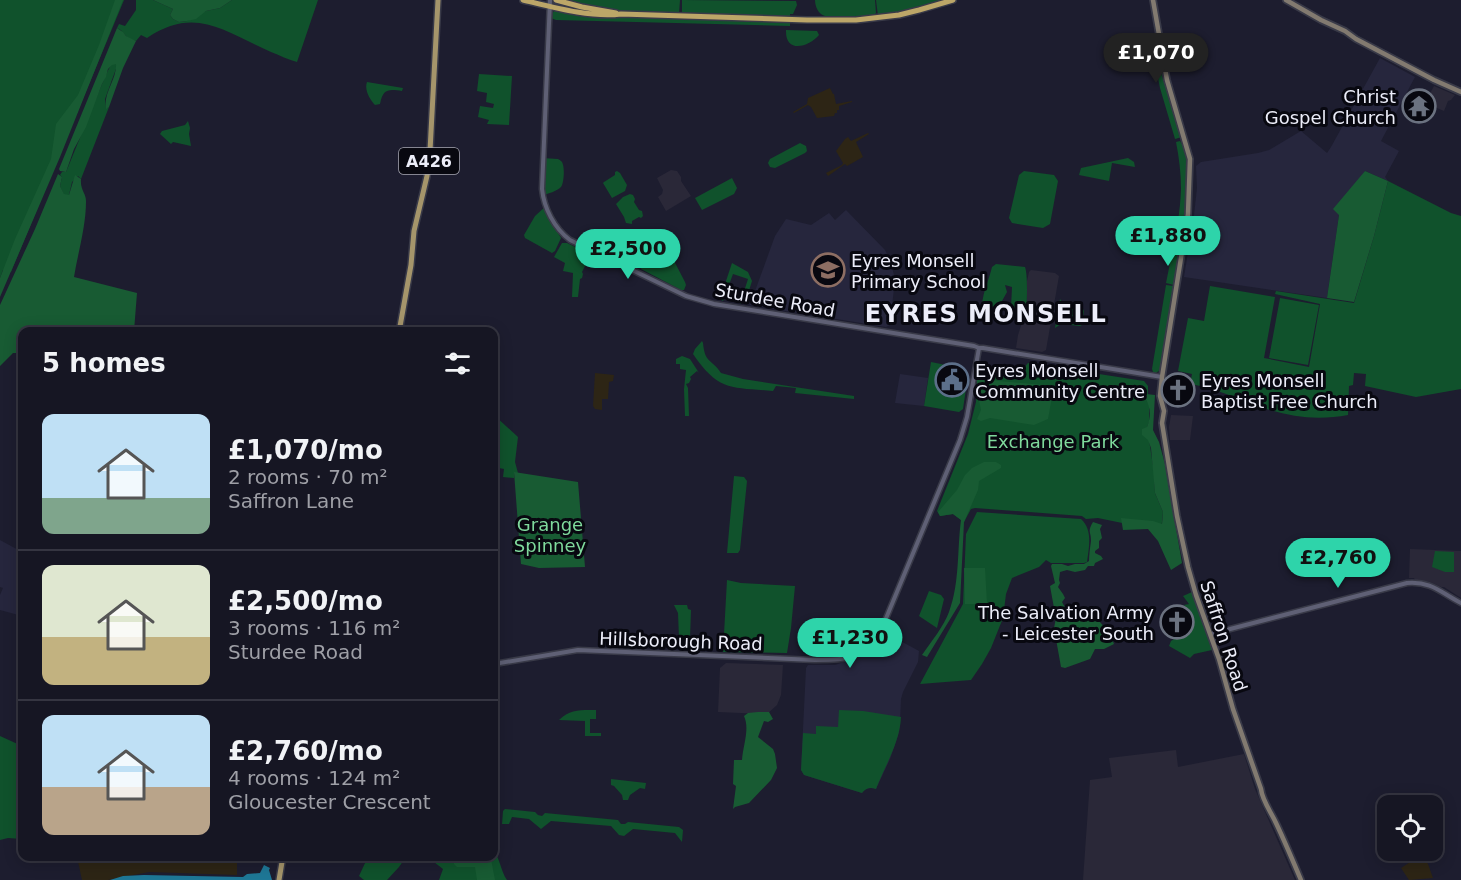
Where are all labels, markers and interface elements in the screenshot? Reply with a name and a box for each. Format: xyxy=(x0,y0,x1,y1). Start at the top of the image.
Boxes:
pin: £1,070 xyxy=(1107,33,1205,84)
text: £1,070 xyxy=(1117,40,1195,64)
place label: Christ Gospel Church xyxy=(1265,86,1396,128)
temple icon: Christ Gospel Church xyxy=(1401,88,1437,124)
road number: A426 xyxy=(399,148,459,174)
pin: £1,880 xyxy=(1119,216,1217,267)
text: £1,880 xyxy=(1129,223,1207,247)
pin: £2,500 xyxy=(579,229,677,280)
text: £2,500 xyxy=(589,236,667,260)
place label: Eyres Monsell Primary School xyxy=(851,250,986,292)
school or university icon: Eyres Monsell Primary School xyxy=(810,252,846,288)
street label: Sturdee Road xyxy=(713,279,837,321)
district label: EYRES MONSELL xyxy=(865,300,1107,328)
icon: filters xyxy=(441,347,474,380)
text: 5 homes xyxy=(42,348,166,378)
place label: Eyres Monsell Community Centre xyxy=(975,360,1145,402)
public building icon: Eyres Monsell Community Centre xyxy=(934,362,970,398)
place label: Eyres Monsell Baptist Free Church xyxy=(1201,370,1378,412)
church icon: Eyres Monsell Baptist Free Church xyxy=(1160,372,1196,408)
park label: Exchange Park xyxy=(987,431,1120,452)
text: £1,070/mo xyxy=(228,435,383,465)
icon: home xyxy=(90,438,162,510)
text: 2 rooms · 70 m² xyxy=(228,465,388,489)
text: Saffron Lane xyxy=(228,489,354,513)
park label: Grange Spinney xyxy=(514,514,587,556)
pin: £2,760 xyxy=(1289,538,1387,589)
text: £2,760 xyxy=(1299,545,1377,569)
street label: Saffron Road xyxy=(1196,578,1252,694)
text: £2,500/mo xyxy=(228,586,383,616)
icon: home xyxy=(90,589,162,661)
place label: The Salvation Army - Leicester South xyxy=(977,602,1154,644)
church icon: The Salvation Army - Leicester South xyxy=(1159,604,1195,640)
text: 3 rooms · 116 m² xyxy=(228,616,400,640)
pin: £1,230 xyxy=(801,618,899,669)
text: £1,230 xyxy=(811,625,889,649)
street label: Hillsborough Road xyxy=(599,628,763,654)
text: Sturdee Road xyxy=(228,640,363,664)
text: £2,760/mo xyxy=(228,736,383,766)
icon: home xyxy=(90,739,162,811)
text: 4 rooms · 124 m² xyxy=(228,766,400,790)
text: Gloucester Crescent xyxy=(228,790,431,814)
map controls xyxy=(1377,795,1443,861)
button: locate xyxy=(1377,795,1443,861)

